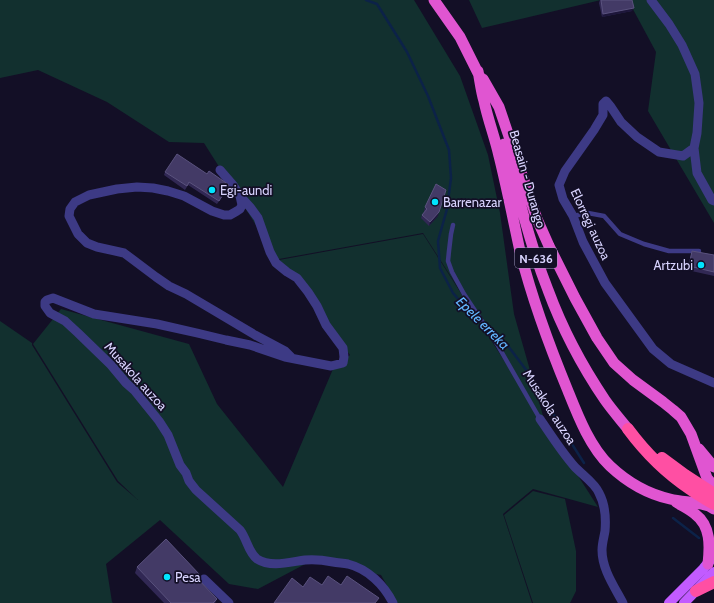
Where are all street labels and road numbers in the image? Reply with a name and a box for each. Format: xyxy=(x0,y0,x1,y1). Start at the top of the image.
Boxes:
street label: Beasain - Durango xyxy=(506,128,550,230)
street label: Elorregi auzoa xyxy=(568,186,615,263)
road number: N-636 xyxy=(515,248,557,268)
street label: Musakola auzoa xyxy=(101,339,171,414)
street label: Musakola auzoa xyxy=(520,367,581,448)

